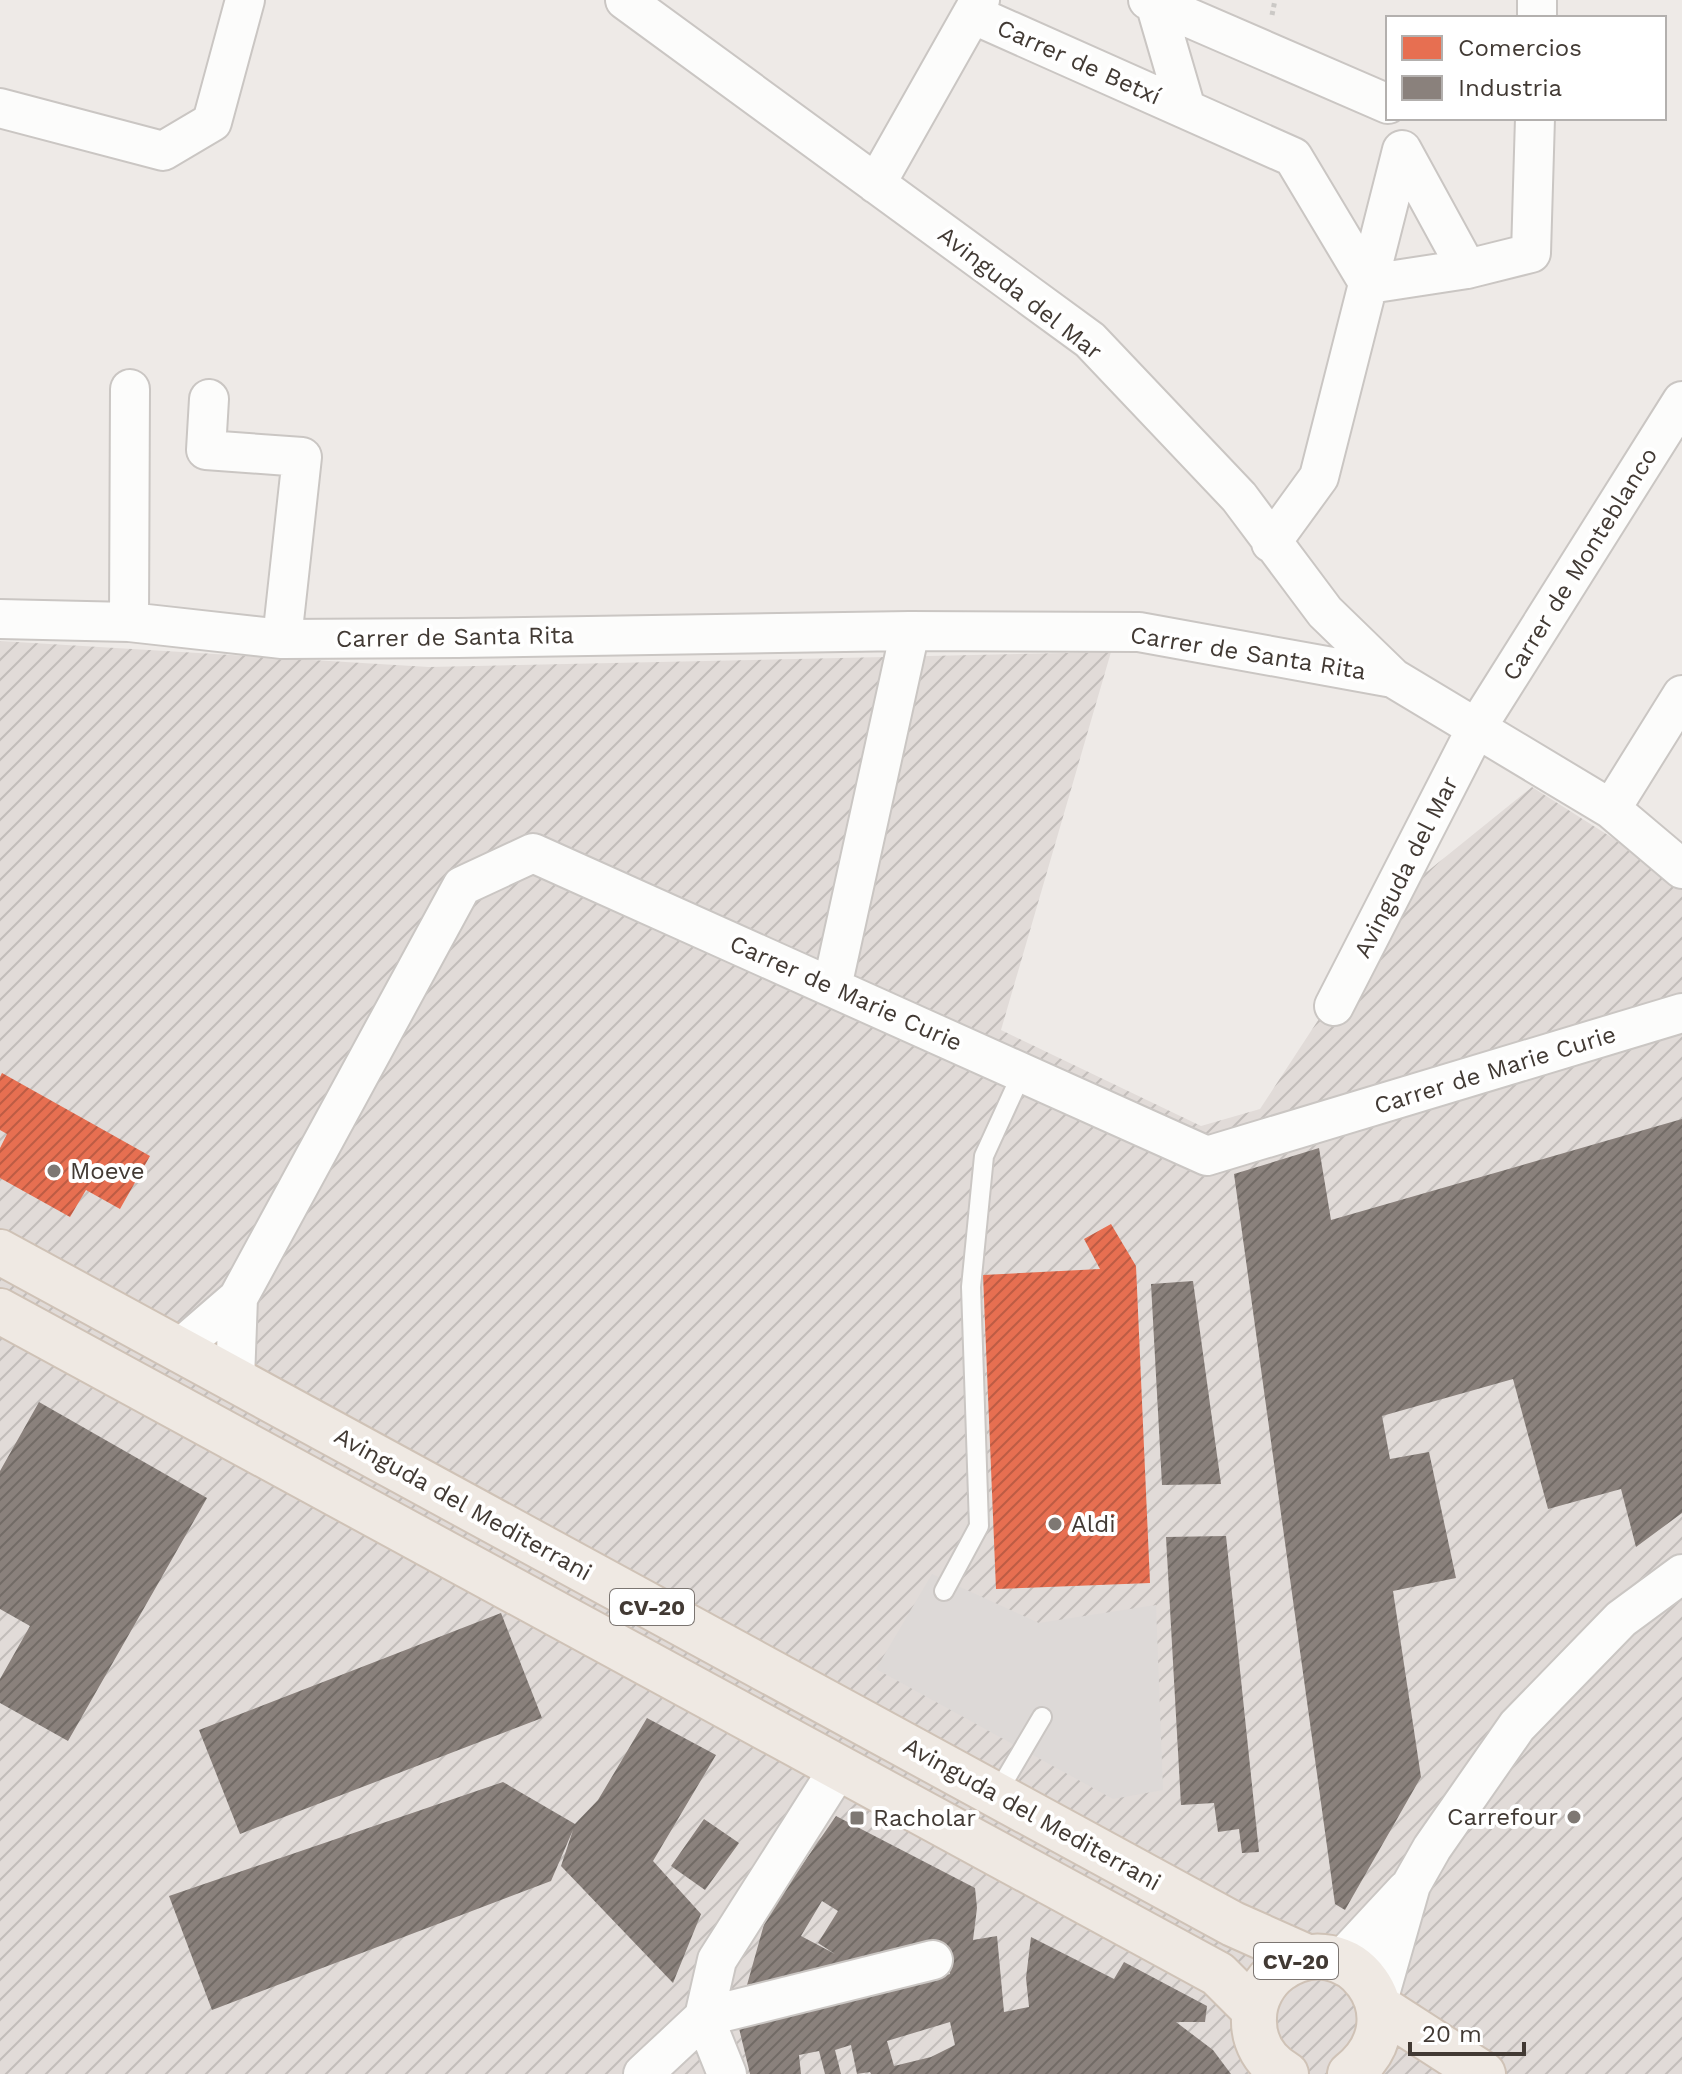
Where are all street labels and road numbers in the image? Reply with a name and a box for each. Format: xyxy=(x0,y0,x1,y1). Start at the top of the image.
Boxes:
street label: Carrer de Betxí xyxy=(993,13,1165,111)
street label: Avinguda del Mar xyxy=(933,220,1108,366)
street label: Carrer de Monteblanco xyxy=(1497,442,1663,686)
street label: Carrer de Santa Rita xyxy=(336,621,574,653)
street label: Carrer de Santa Rita xyxy=(1128,621,1368,685)
street label: Avinguda del Mar xyxy=(1348,771,1464,962)
street label: Carrer de Marie Curie xyxy=(726,929,966,1057)
street label: Carrer de Marie Curie xyxy=(1371,1020,1619,1120)
street label: Avinguda del Mediterrani xyxy=(329,1422,597,1586)
road number: CV-20 xyxy=(610,1589,694,1625)
street label: Avinguda del Mediterrani xyxy=(898,1732,1166,1896)
road number: CV-20 xyxy=(1254,1943,1338,1979)

